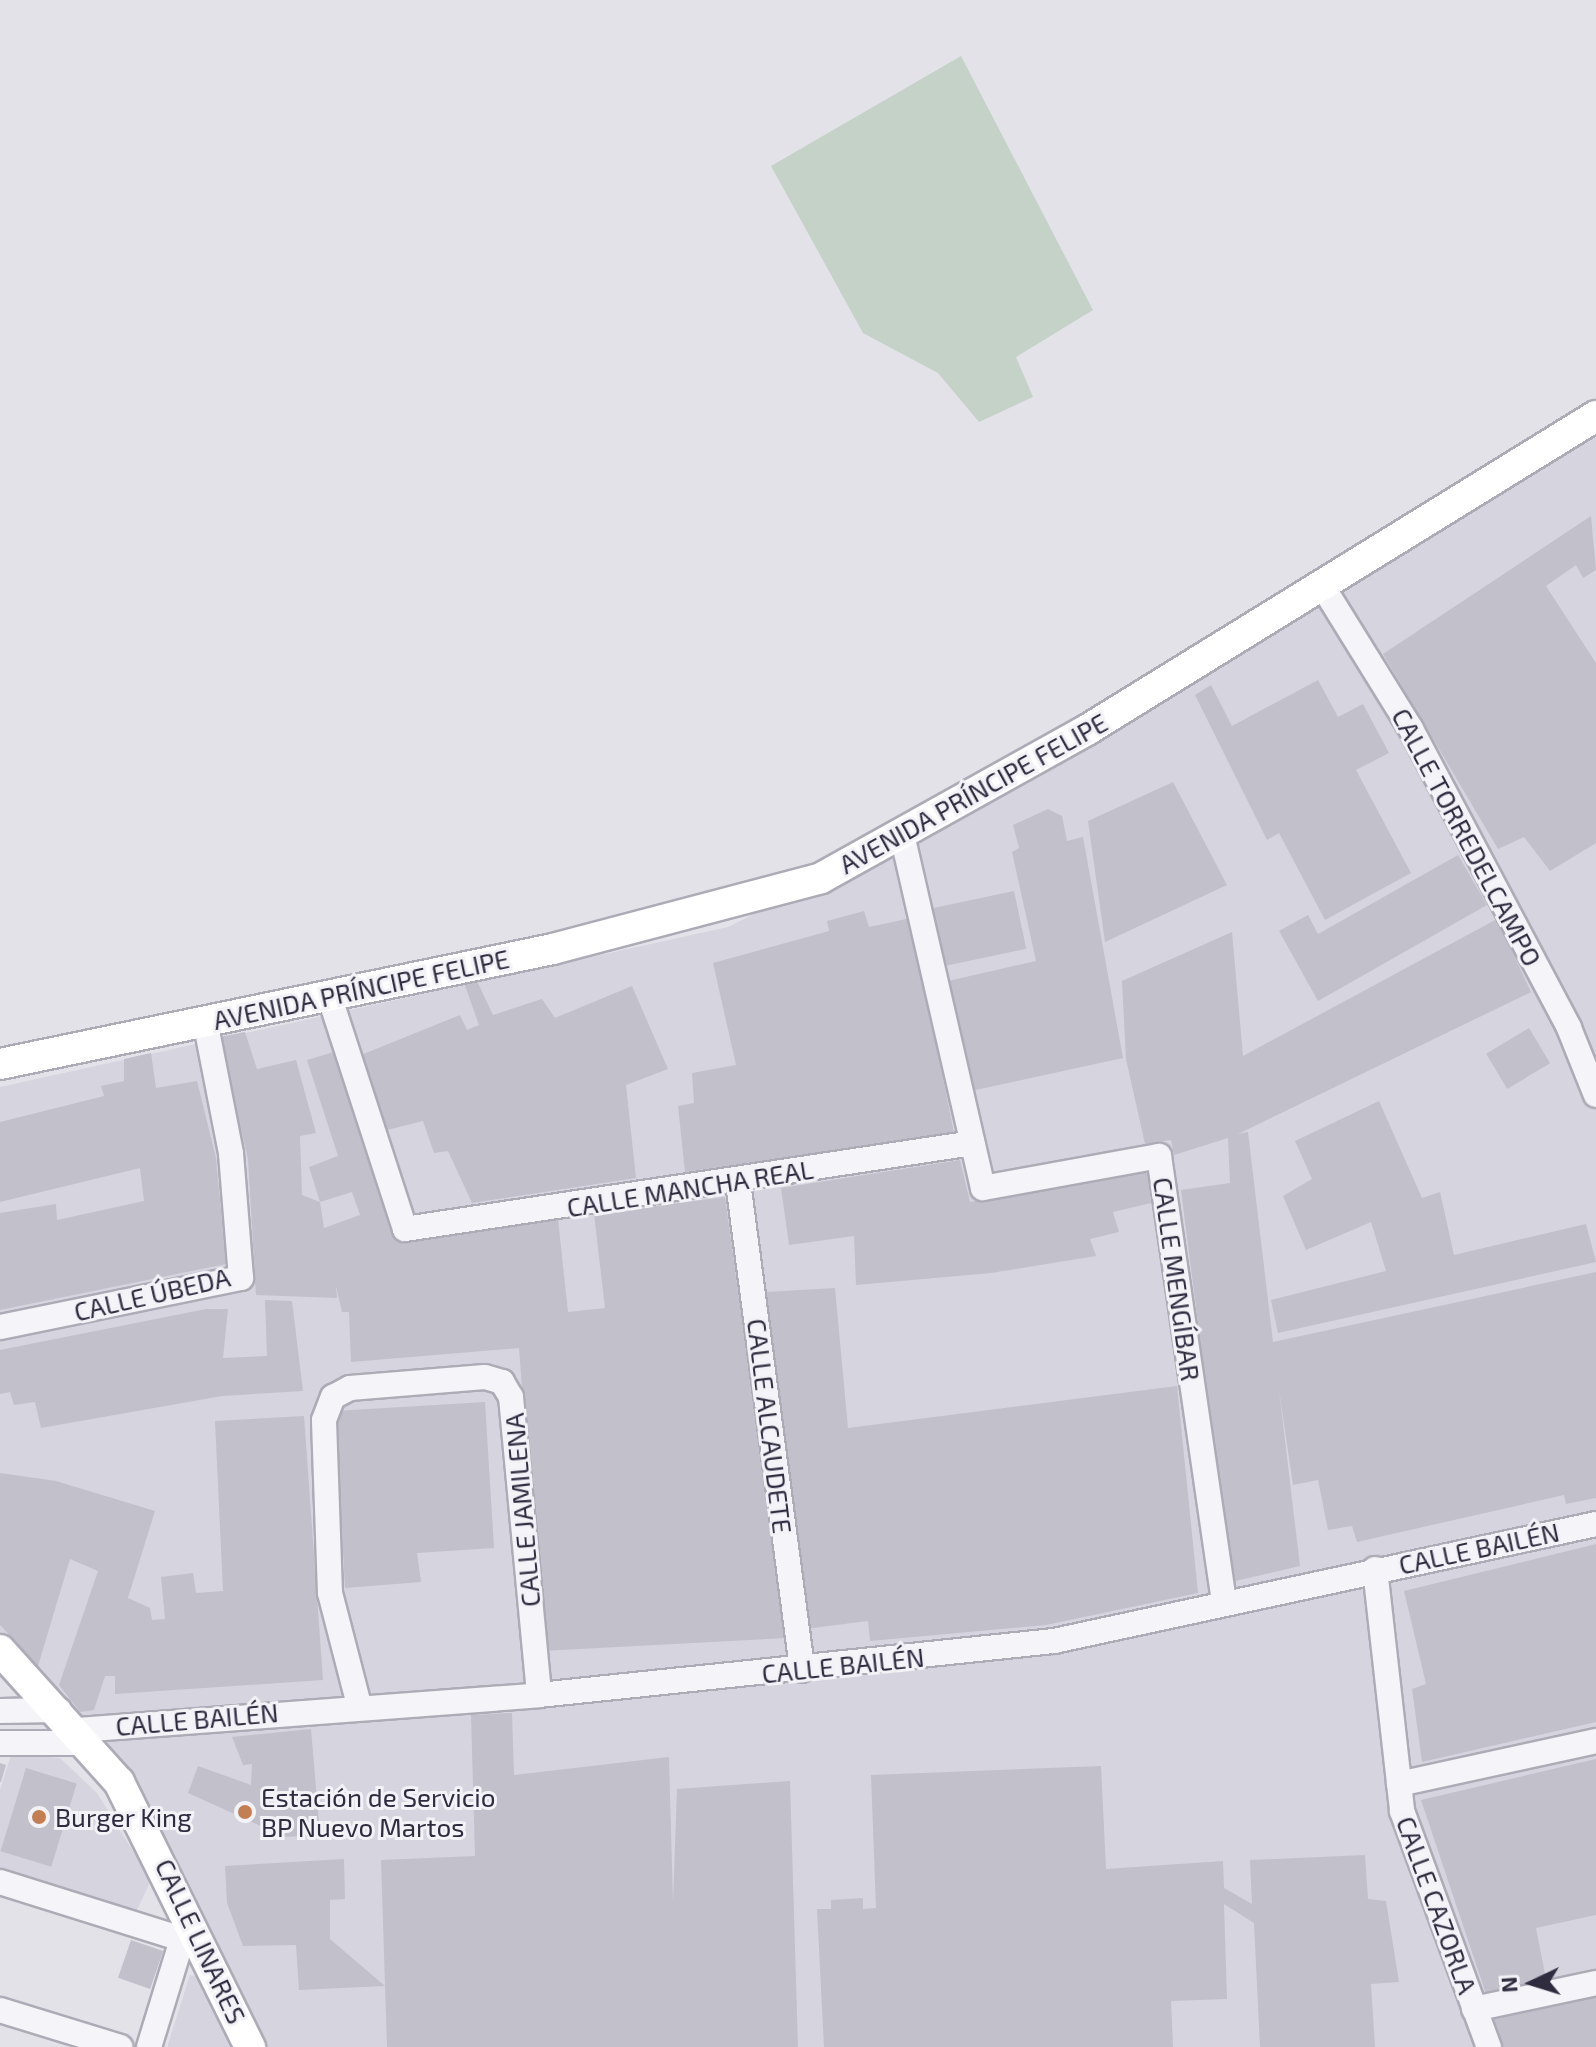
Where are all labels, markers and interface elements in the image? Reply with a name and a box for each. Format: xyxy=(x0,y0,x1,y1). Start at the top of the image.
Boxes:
street label: CALLE TORREDELCAMPO xyxy=(1386,702,1548,972)
street label: AVENIDA PRÍNCIPE FELIPE xyxy=(833,706,1113,880)
street label: AVENIDA PRÍNCIPE FELIPE xyxy=(210,942,512,1036)
street label: CALLE MANCHA REAL xyxy=(564,1153,816,1223)
street label: CALLE MENGÍBAR xyxy=(1147,1175,1207,1383)
street label: CALLE ÚBEDA xyxy=(71,1261,233,1327)
street label: CALLE ALCAUDETE xyxy=(741,1316,799,1536)
street label: CALLE JAMILENA xyxy=(498,1411,546,1609)
street label: CALLE BAILÉN xyxy=(1396,1516,1562,1580)
street label: CALLE BAILÉN xyxy=(760,1641,926,1689)
street label: CALLE BAILÉN xyxy=(114,1696,280,1742)
place label: Estación de Servicio BP Nuevo Martos xyxy=(261,1781,496,1842)
place label: Burger King xyxy=(55,1801,192,1833)
marker: Estación de Servicio BP Nuevo Martos xyxy=(236,1803,254,1821)
marker: Burger King xyxy=(30,1808,48,1826)
street label: CALLE CAZORLA xyxy=(1390,1812,1484,1998)
street label: CALLE LINARES xyxy=(149,1854,253,2028)
north arrow xyxy=(1492,1943,1572,2023)
text: N xyxy=(1495,1976,1522,1994)

